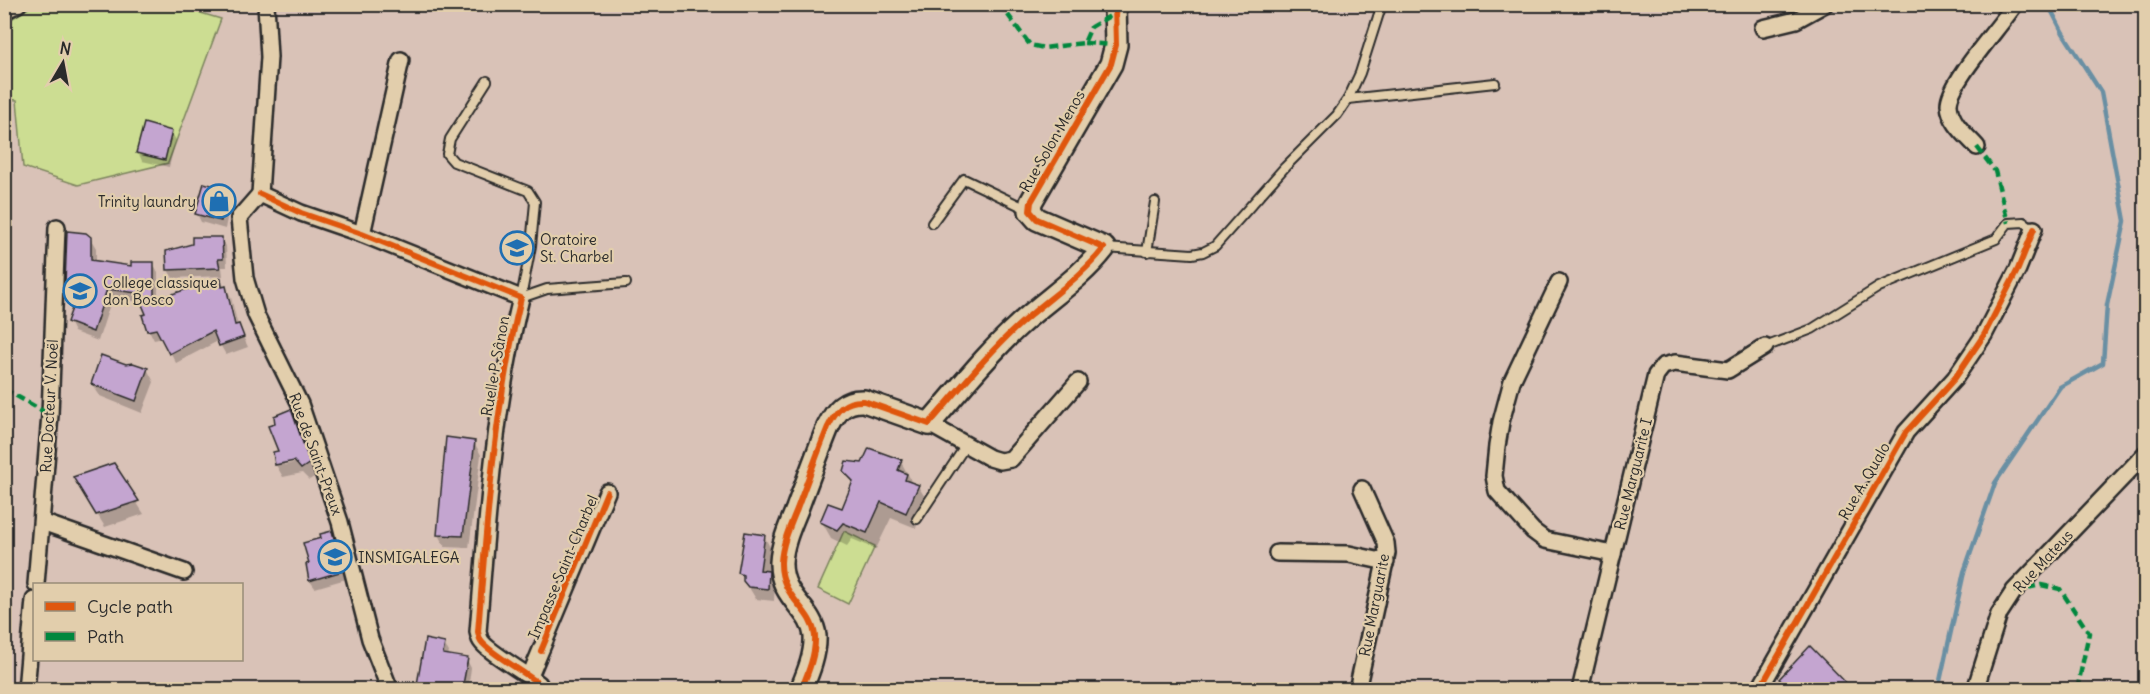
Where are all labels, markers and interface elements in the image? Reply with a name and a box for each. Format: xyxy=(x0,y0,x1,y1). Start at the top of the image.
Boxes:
north arrow xyxy=(33,33,93,93)
text: N xyxy=(58,37,73,59)
street label: Rue Solon Menos xyxy=(1015,86,1089,195)
shop icon: Trinity laundry xyxy=(201,183,237,219)
place label: Trinity laundry xyxy=(98,192,196,211)
school or university icon: Oratoire St. Charbel xyxy=(499,230,535,266)
place label: Oratoire St. Charbel xyxy=(540,230,613,266)
school or university icon: College classique don Bosco xyxy=(62,273,98,309)
place label: College classique don Bosco xyxy=(103,273,218,309)
street label: Ruelle P. Sânon xyxy=(477,314,513,418)
street label: Rue Docteur V. Noël xyxy=(36,339,62,473)
street label: Rue de Saint-Preux xyxy=(285,390,347,518)
street label: Rue Marguarite I xyxy=(1610,416,1656,532)
street label: Rue A. Qualo xyxy=(1834,439,1894,523)
street label: Impasse Saint-Charbel xyxy=(524,492,602,642)
street label: Rue Mateus xyxy=(2009,526,2077,596)
school or university icon: INSMIGALEGA xyxy=(317,539,353,575)
place label: INSMIGALEGA xyxy=(358,548,460,567)
street label: Rue Marguarite xyxy=(1355,552,1393,658)
legend xyxy=(33,583,243,661)
text: Cycle path xyxy=(87,595,173,618)
text: Path xyxy=(87,625,124,648)

